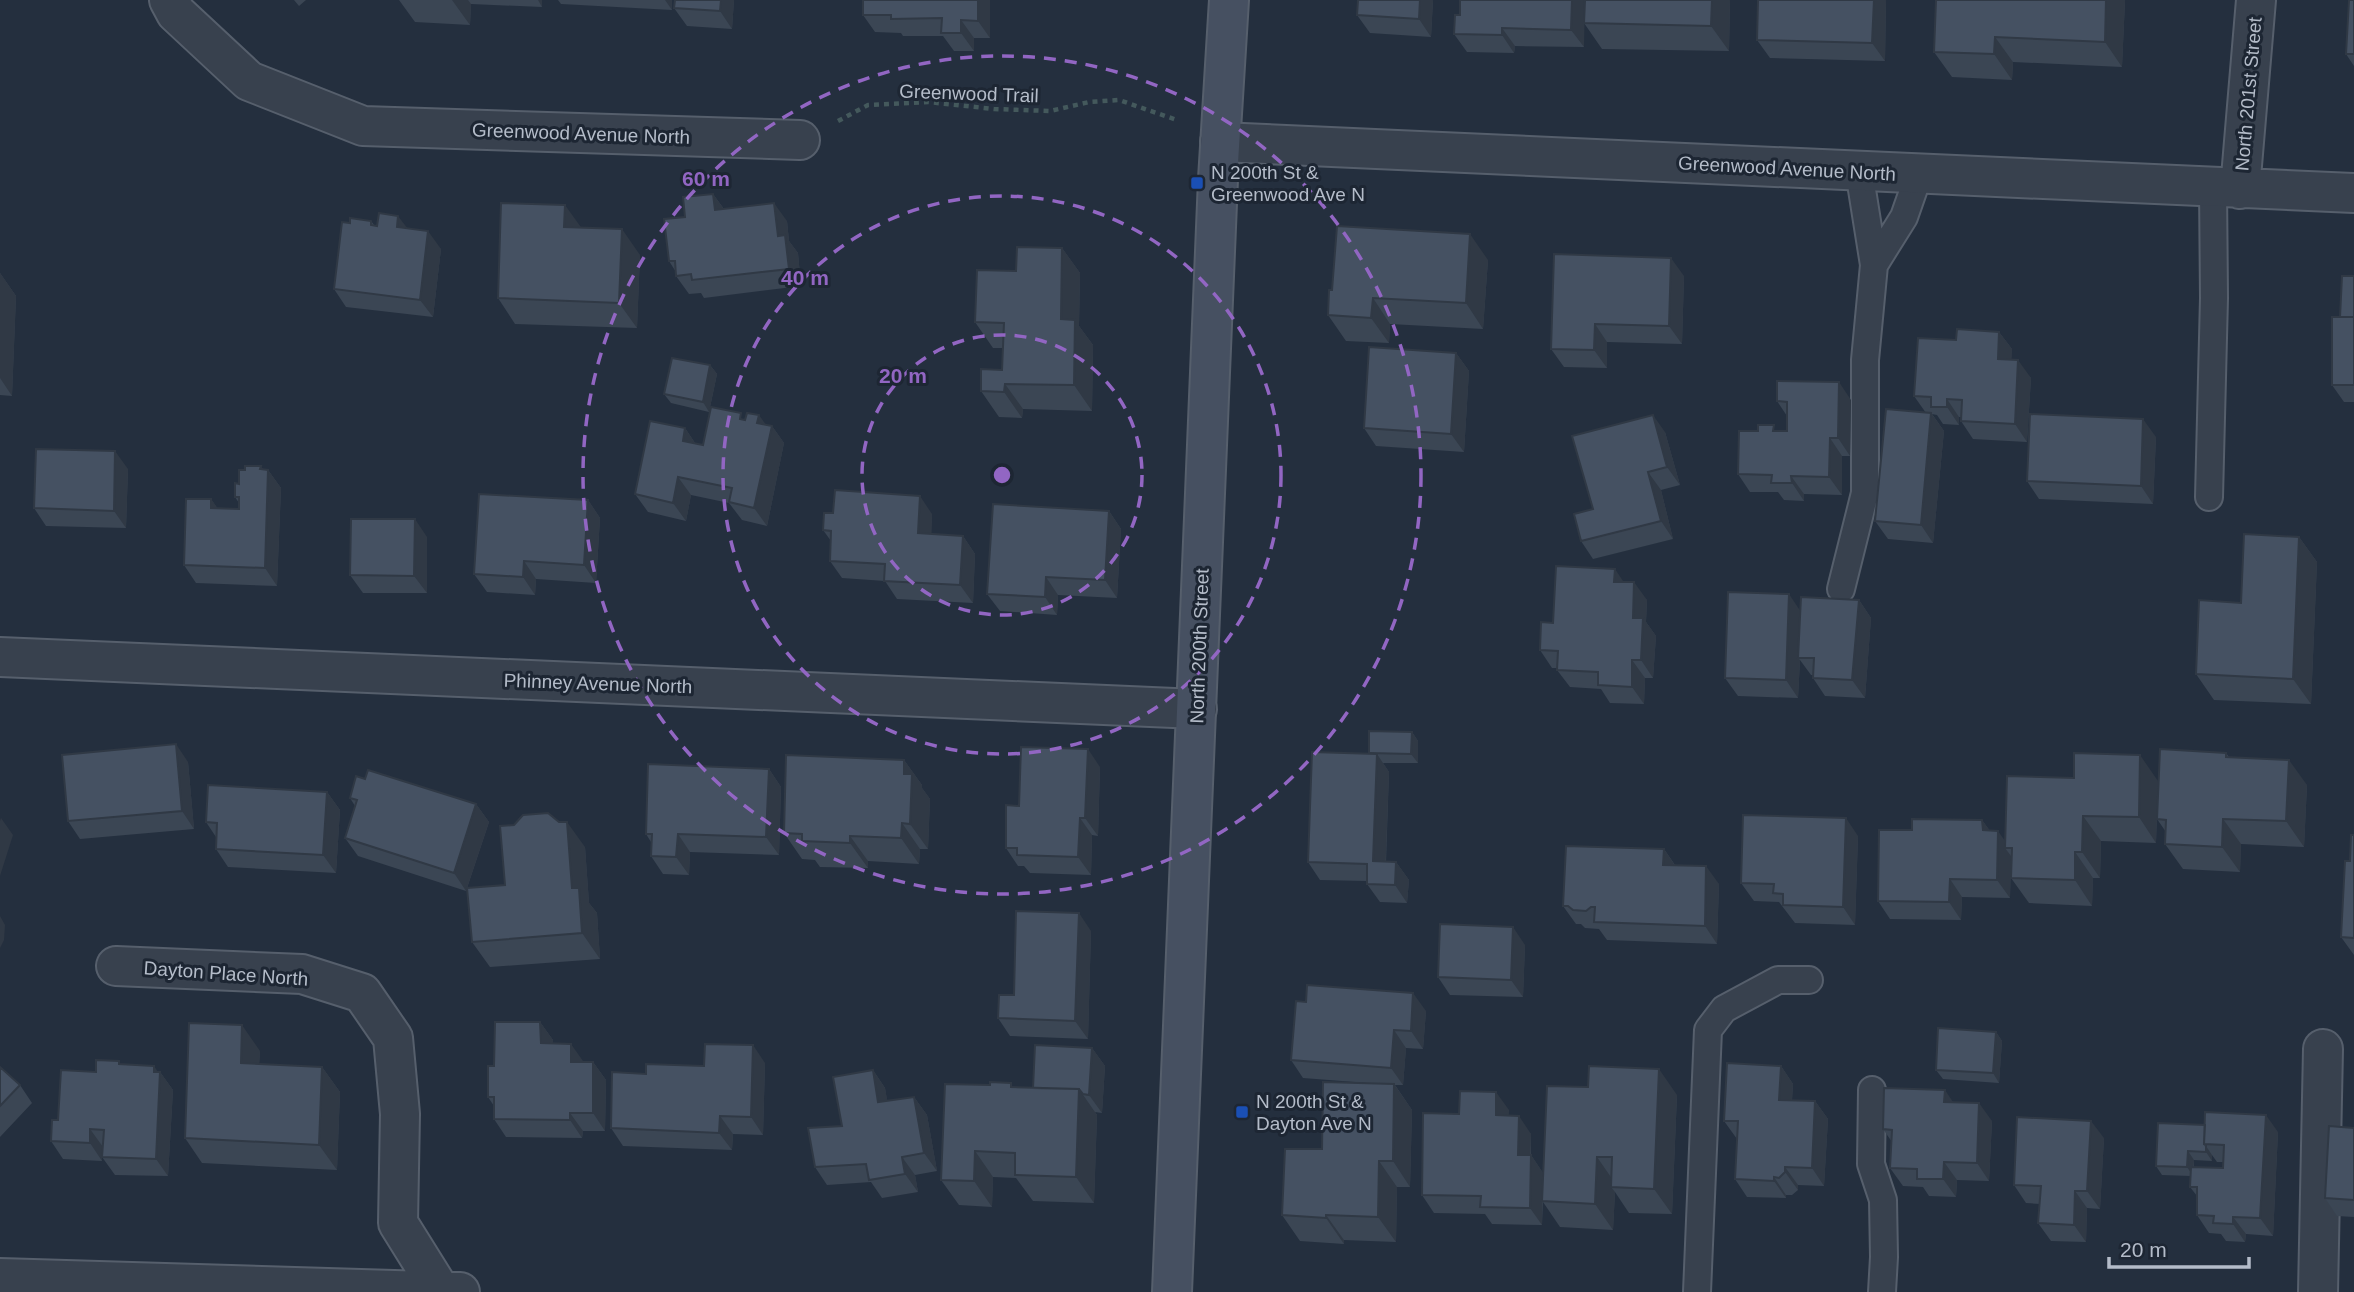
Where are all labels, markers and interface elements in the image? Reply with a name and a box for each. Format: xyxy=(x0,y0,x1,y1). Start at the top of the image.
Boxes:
street label: North 201st Street xyxy=(2231,16,2266,172)
street label: Greenwood Trail xyxy=(899,81,1039,106)
street label: Greenwood Avenue North xyxy=(472,119,690,148)
street label: Greenwood Avenue North xyxy=(1677,152,1897,185)
place label: N 200th St & Greenwood Ave N xyxy=(1211,162,1365,205)
text: 60 m xyxy=(682,167,730,190)
marker: N 200th St & Greenwood Ave N xyxy=(1189,175,1205,191)
text: 40 m xyxy=(781,266,829,289)
text: 20 m xyxy=(879,364,927,387)
centre of rings xyxy=(990,463,1014,487)
street label: North 200th Street xyxy=(1186,567,1213,724)
street label: Phinney Avenue North xyxy=(503,670,693,697)
street label: Dayton Place North xyxy=(143,957,309,990)
place label: N 200th St & Dayton Ave N xyxy=(1256,1091,1372,1134)
marker: N 200th St & Dayton Ave N xyxy=(1234,1104,1250,1120)
scale bar xyxy=(2109,1226,2249,1270)
text: 20 m xyxy=(2120,1238,2167,1261)

